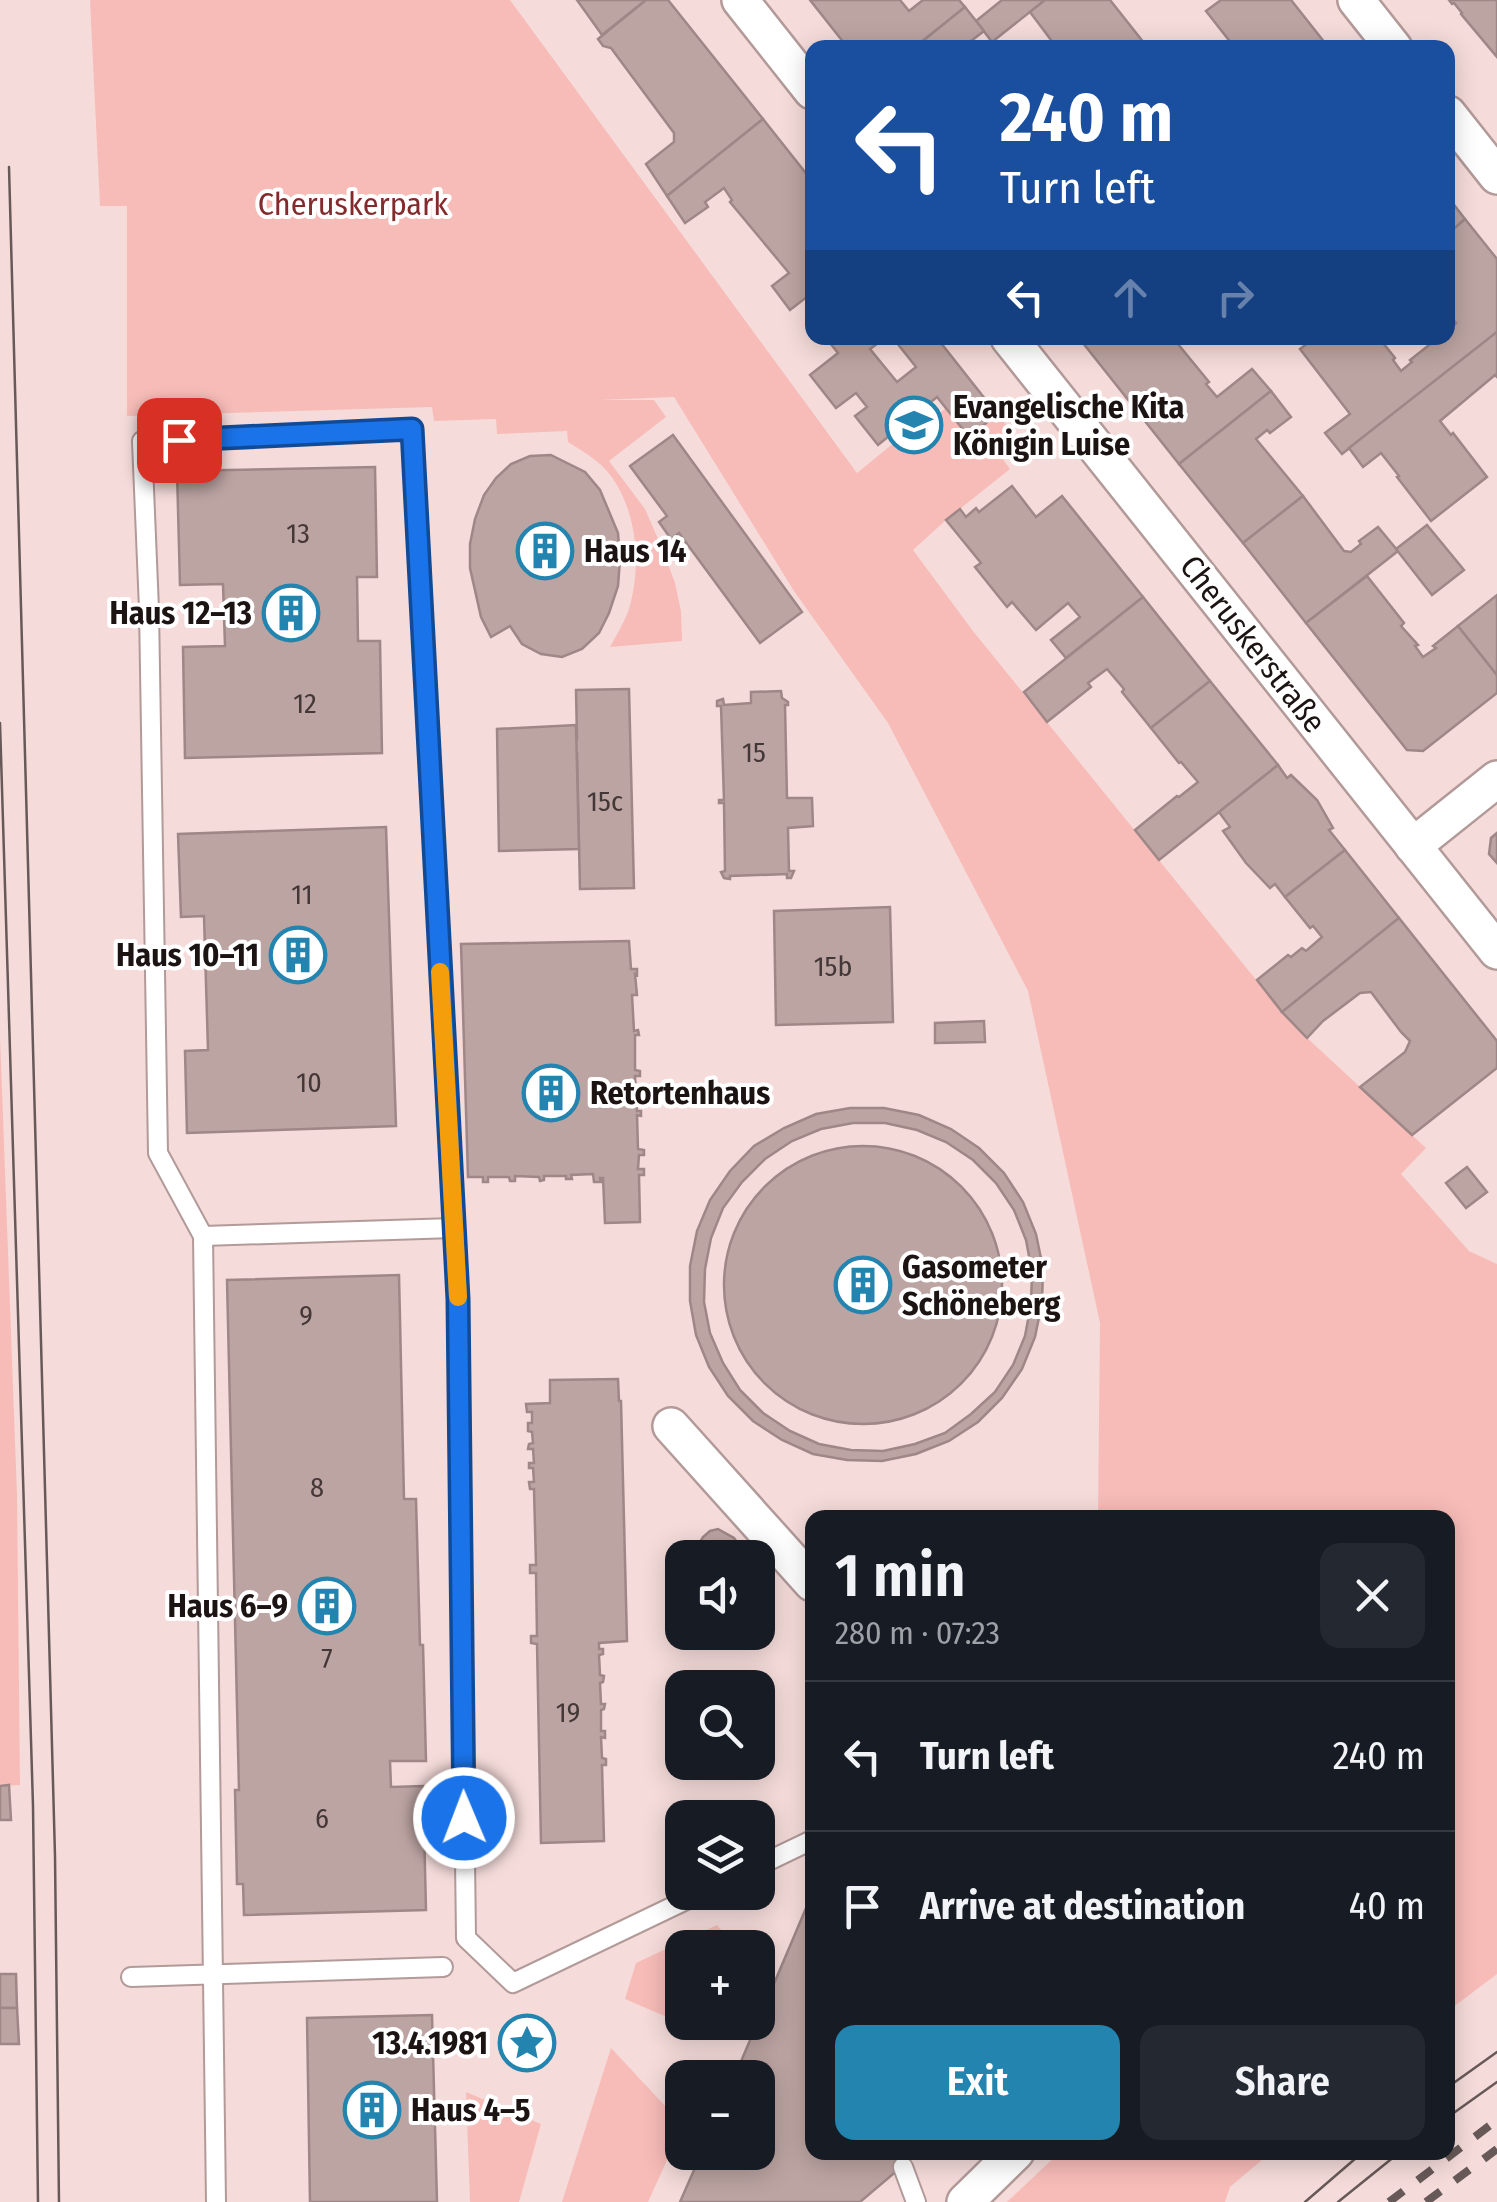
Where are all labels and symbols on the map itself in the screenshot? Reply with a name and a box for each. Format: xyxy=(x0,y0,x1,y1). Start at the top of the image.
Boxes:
park label: Cheruskerpark xyxy=(258,185,448,223)
place label: Evangelische Kita Königin Luise xyxy=(953,388,1185,463)
school or university icon: Evangelische Kita Königin Luise xyxy=(884,395,944,455)
pin xyxy=(137,398,222,483)
house number: 13 xyxy=(286,517,310,550)
building icon: Haus 14 xyxy=(515,521,575,581)
place label: Haus 14 xyxy=(584,532,686,570)
street label: Cheruskerstraße xyxy=(1172,548,1334,740)
building icon: Haus 12–13 xyxy=(261,583,321,643)
place label: Haus 12–13 xyxy=(110,594,252,632)
house number: 12 xyxy=(293,687,317,720)
house number: 15 xyxy=(742,736,766,769)
house number: 15c xyxy=(587,785,623,818)
house number: 11 xyxy=(291,878,313,911)
building icon: Haus 10–11 xyxy=(268,925,328,985)
place label: Haus 10–11 xyxy=(116,936,259,974)
house number: 15b xyxy=(814,950,852,983)
building icon: Retortenhaus xyxy=(521,1063,581,1123)
house number: 10 xyxy=(296,1066,322,1099)
place label: Retortenhaus xyxy=(590,1074,770,1112)
place label: Gasometer Schöneberg xyxy=(902,1248,1060,1323)
building icon: Gasometer Schöneberg xyxy=(833,1255,893,1315)
house number: 9 xyxy=(299,1299,313,1332)
house number: 8 xyxy=(310,1471,324,1504)
building icon: Haus 6–9 xyxy=(297,1576,357,1636)
place label: Haus 6–9 xyxy=(167,1587,288,1625)
house number: 7 xyxy=(321,1642,333,1675)
house number: 19 xyxy=(556,1696,580,1729)
position arrow xyxy=(412,1766,516,1870)
house number: 6 xyxy=(315,1802,329,1835)
place icon: 13.4.1981 xyxy=(497,2013,557,2073)
place label: 13.4.1981 xyxy=(372,2024,488,2062)
building icon: Haus 4–5 xyxy=(342,2080,402,2140)
place label: Haus 4–5 xyxy=(411,2091,531,2129)

